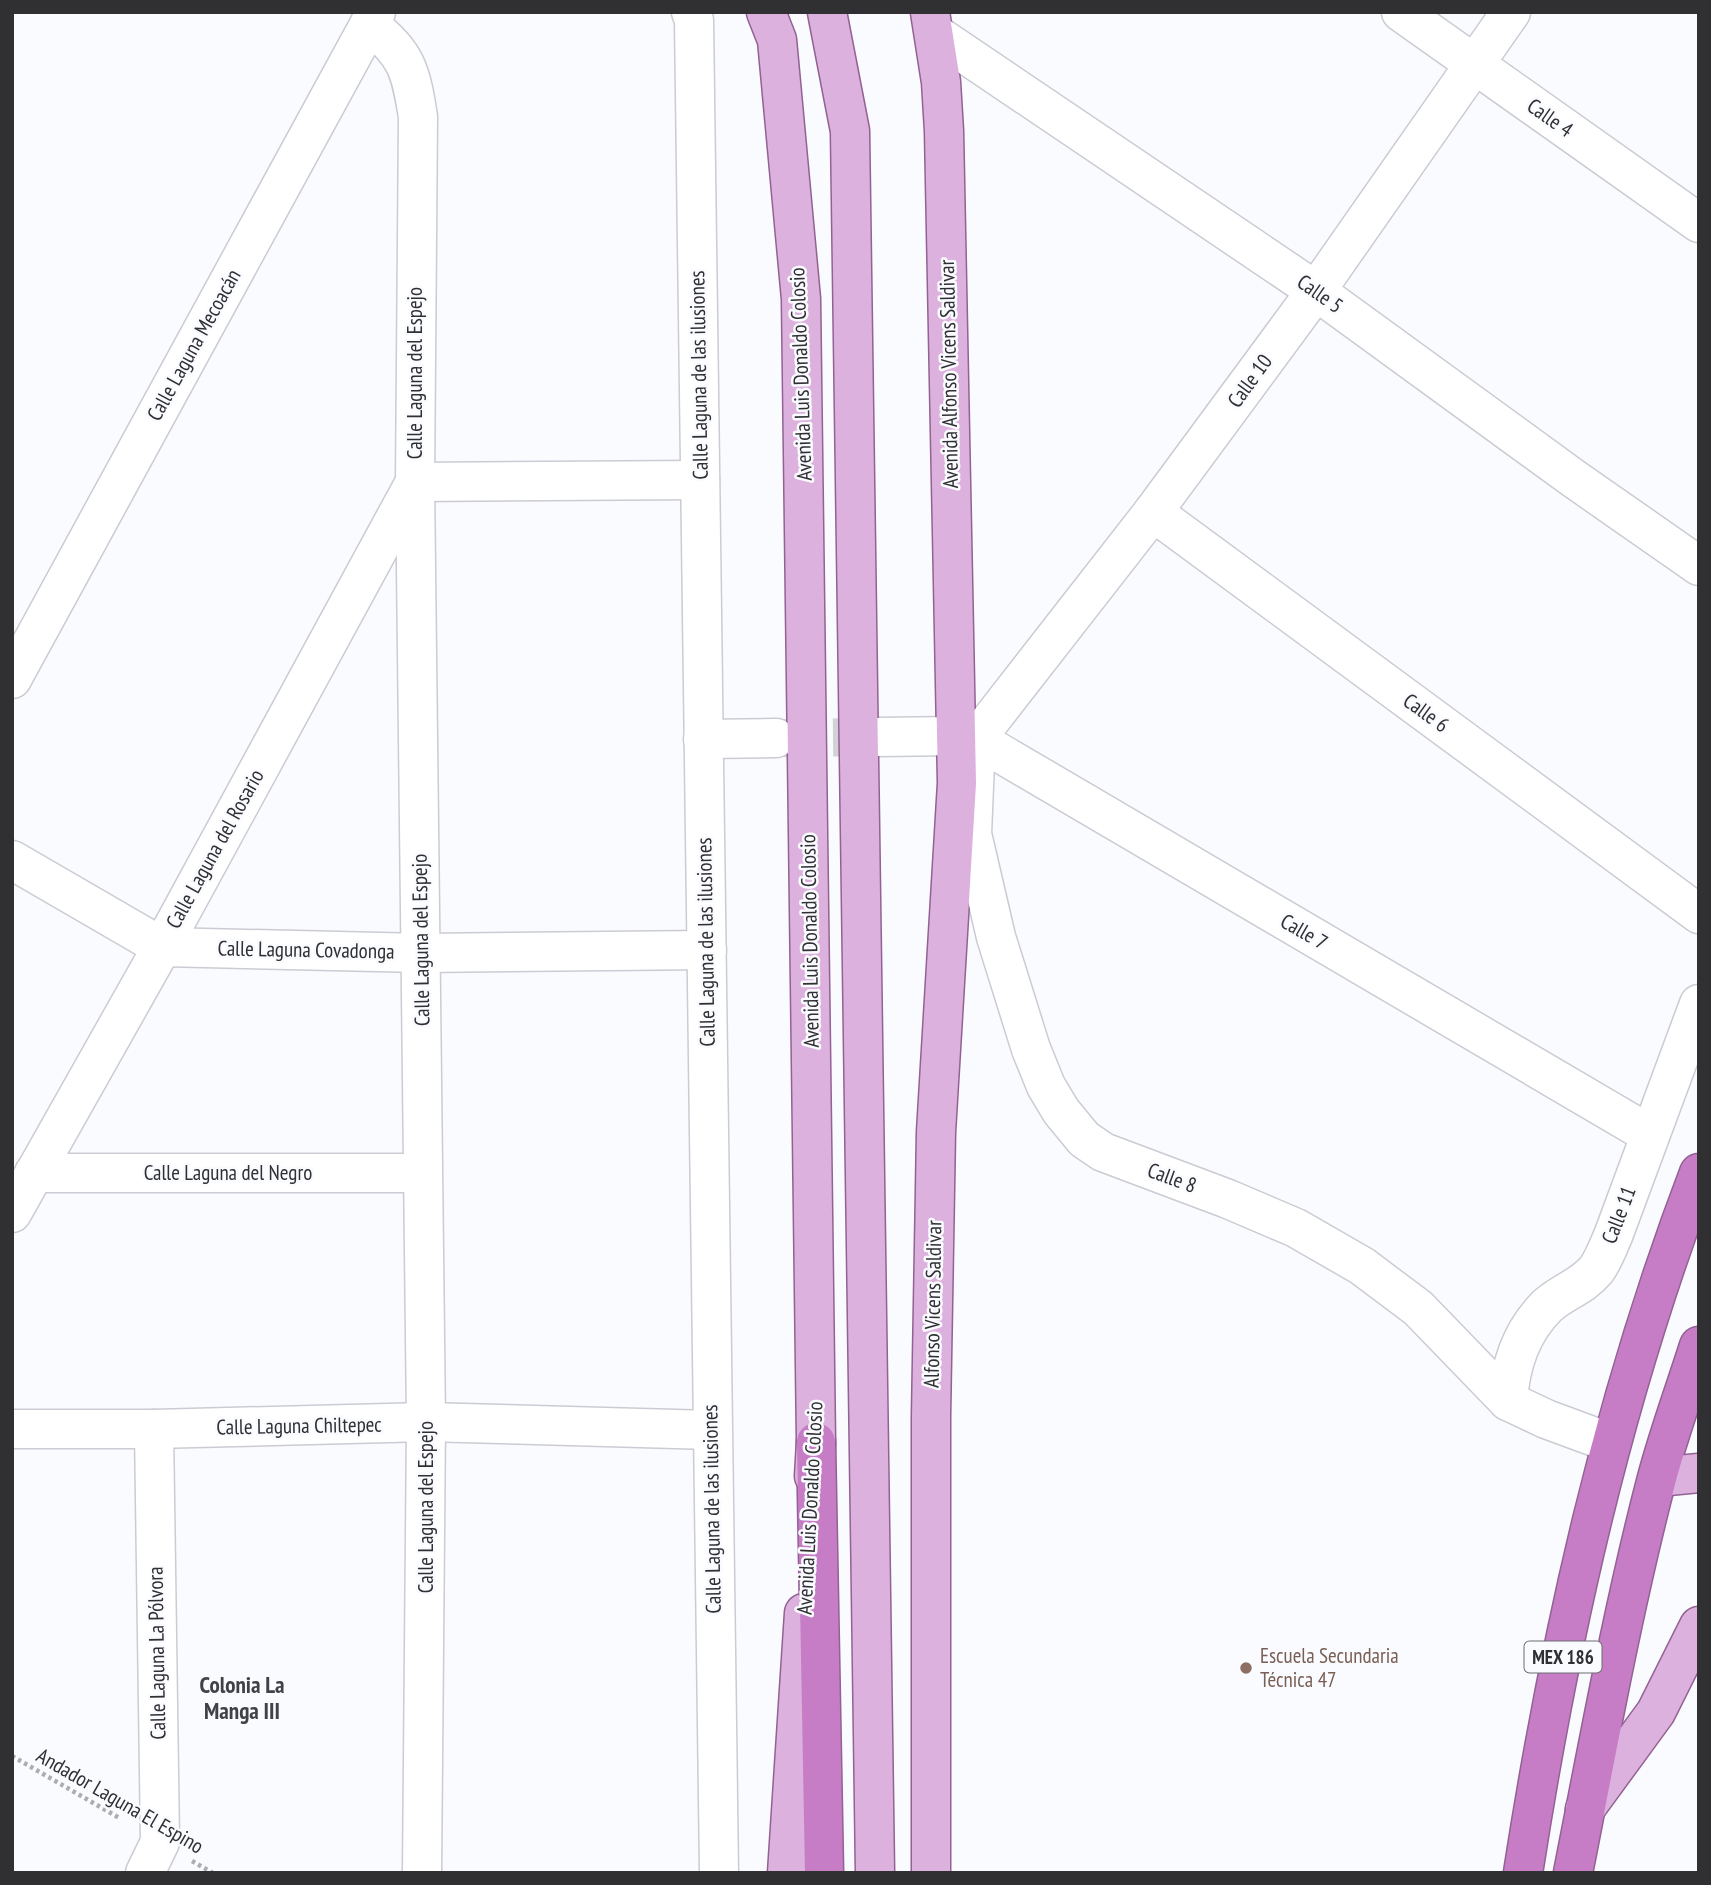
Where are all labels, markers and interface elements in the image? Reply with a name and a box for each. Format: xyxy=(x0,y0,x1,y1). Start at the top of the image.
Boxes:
street label: Calle 4 xyxy=(1522,92,1579,143)
street label: Avenida Alfonso Vicens Saldivar xyxy=(933,259,964,489)
street label: Calle Laguna Mecoacán xyxy=(141,264,246,425)
street label: Avenida Luis Donaldo Colosio xyxy=(783,267,818,481)
street label: Calle 5 xyxy=(1292,268,1349,319)
street label: Calle Laguna de las ilusiones xyxy=(683,270,714,480)
street label: Calle Laguna del Espejo xyxy=(401,287,428,459)
street label: Calle 10 xyxy=(1221,349,1278,413)
street label: Calle 6 xyxy=(1398,687,1454,738)
street label: Calle Laguna del Rosario xyxy=(160,764,270,933)
street label: Avenida Luis Donaldo Colosio xyxy=(794,834,825,1048)
street label: Calle Laguna de las ilusiones xyxy=(690,837,721,1047)
street label: Calle Laguna del Espejo xyxy=(405,854,436,1026)
street label: Calle 7 xyxy=(1276,907,1333,956)
street label: Calle Laguna Covadonga xyxy=(217,934,395,965)
street label: Calle 8 xyxy=(1144,1156,1200,1199)
street label: Calle Laguna del Negro xyxy=(144,1159,312,1186)
street label: Calle 11 xyxy=(1595,1182,1642,1247)
street label: Alfonso Vicens Saldivar xyxy=(918,1220,947,1388)
street label: Avenida Luis Donaldo Colosio xyxy=(790,1401,829,1615)
street label: Calle Laguna de las ilusiones xyxy=(696,1404,727,1614)
street label: Calle Laguna Chiltepec xyxy=(216,1411,382,1440)
street label: Calle Laguna del Espejo xyxy=(412,1421,439,1593)
street label: Calle Laguna La Pólvora xyxy=(141,1566,172,1740)
place label: Escuela Secundaria Técnica 47 xyxy=(1260,1642,1399,1693)
road number: MEX 186 xyxy=(1524,1642,1602,1672)
marker: Escuela Secundaria Técnica 47 xyxy=(1238,1660,1254,1676)
district label: Colonia La Manga III xyxy=(200,1670,284,1725)
street label: Andador Laguna El Espino xyxy=(32,1742,209,1859)

